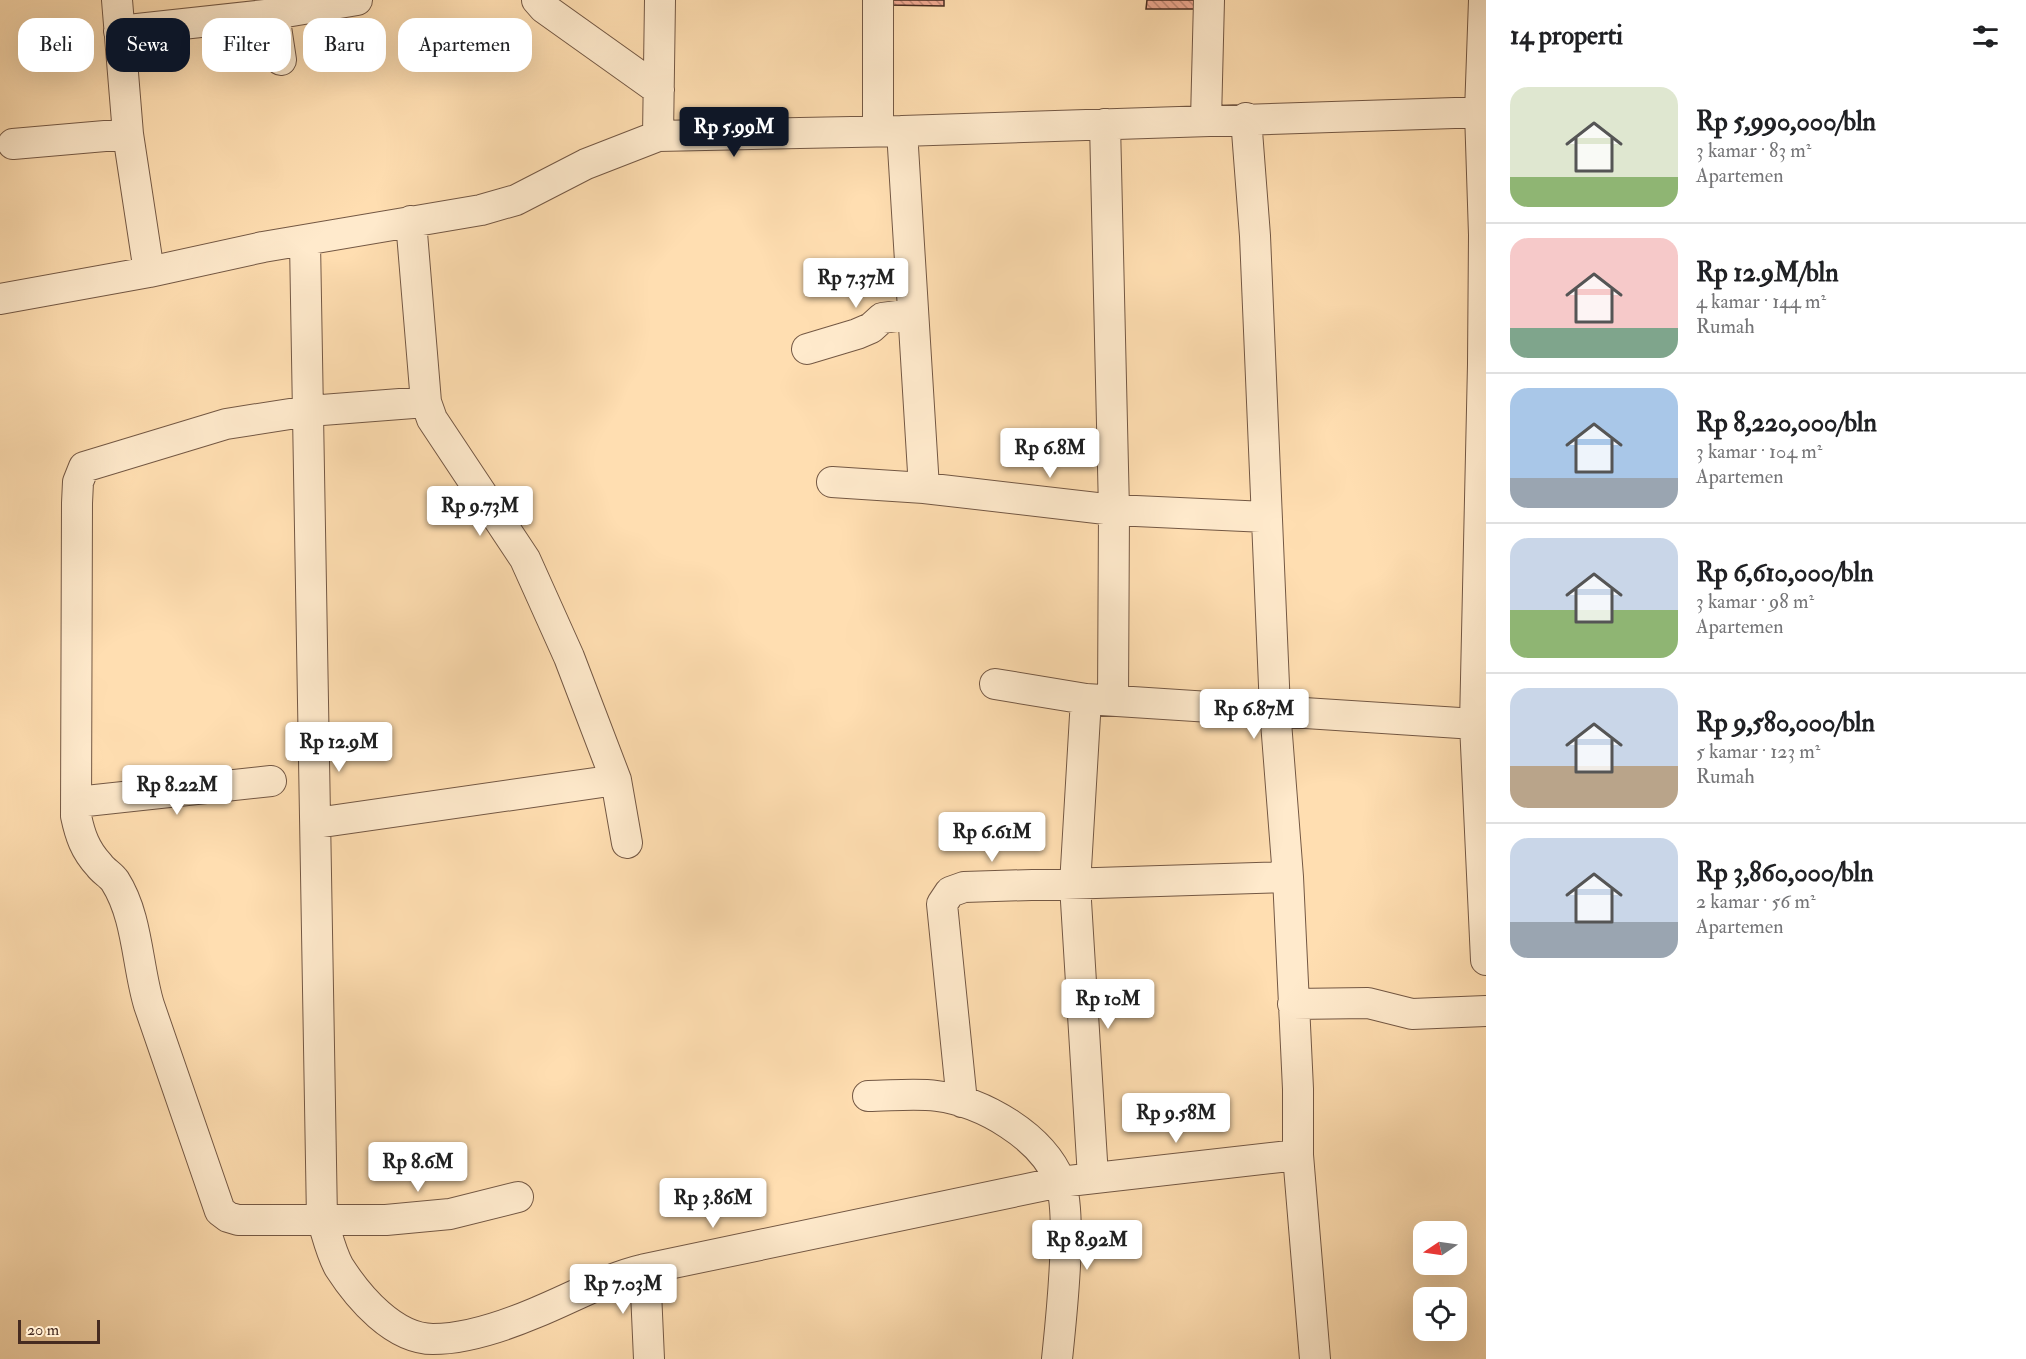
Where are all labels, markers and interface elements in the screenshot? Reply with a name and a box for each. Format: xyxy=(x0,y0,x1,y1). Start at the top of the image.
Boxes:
chip: Beli xyxy=(18,18,94,72)
chip: Sewa xyxy=(106,18,190,72)
chip: Filter xyxy=(202,18,291,72)
chip: Baru xyxy=(303,18,386,72)
chip: Apartemen xyxy=(398,18,532,72)
text: 14 properti xyxy=(1510,20,1623,52)
icon: filters xyxy=(1969,20,2002,53)
text: Rp 5,990,000/bln xyxy=(1696,106,1876,138)
pin: Rp 5.99M xyxy=(672,107,796,158)
icon: home xyxy=(1558,111,1630,183)
text: Rp 5.99M xyxy=(694,114,774,139)
text: 3 kamar · 83 m² xyxy=(1696,138,1811,163)
text: Apartemen xyxy=(1696,163,1783,188)
text: Rp 12.9M/bln xyxy=(1696,257,1839,289)
pin: Rp 7.37M xyxy=(794,258,918,309)
icon: home xyxy=(1558,262,1630,334)
text: Rp 7.37M xyxy=(817,265,895,290)
text: 4 kamar · 144 m² xyxy=(1696,289,1826,314)
text: Rumah xyxy=(1696,314,1755,339)
text: Rp 8,220,000/bln xyxy=(1696,407,1877,439)
icon: home xyxy=(1558,412,1630,484)
pin: Rp 6.8M xyxy=(995,428,1105,479)
text: Rp 6.8M xyxy=(1014,435,1086,460)
text: 3 kamar · 104 m² xyxy=(1696,439,1822,464)
text: Apartemen xyxy=(1696,464,1783,489)
pin: Rp 9.73M xyxy=(418,486,542,537)
text: Rp 9.73M xyxy=(441,493,519,518)
text: Rp 6,610,000/bln xyxy=(1696,557,1874,589)
icon: home xyxy=(1558,562,1630,634)
text: 3 kamar · 98 m² xyxy=(1696,589,1814,614)
text: Apartemen xyxy=(1696,614,1783,639)
pin: Rp 6.87M xyxy=(1192,689,1316,740)
text: Rp 6.87M xyxy=(1214,696,1294,721)
text: Rp 9,580,000/bln xyxy=(1696,707,1875,739)
icon: home xyxy=(1558,712,1630,784)
pin: Rp 12.9M xyxy=(277,722,401,773)
text: Rp 12.9M xyxy=(299,729,379,754)
text: 5 kamar · 123 m² xyxy=(1696,739,1820,764)
text: Rumah xyxy=(1696,764,1755,789)
pin: Rp 8.22M xyxy=(115,765,239,816)
text: Rp 8.22M xyxy=(136,772,218,797)
pin: Rp 6.61M xyxy=(930,812,1054,863)
text: Rp 6.61M xyxy=(952,819,1032,844)
text: Rp 3,860,000/bln xyxy=(1696,857,1874,889)
icon: home xyxy=(1558,862,1630,934)
text: 2 kamar · 56 m² xyxy=(1696,889,1816,914)
text: Apartemen xyxy=(1696,914,1783,939)
pin: Rp 10M xyxy=(1059,979,1157,1030)
text: Rp 10M xyxy=(1075,986,1141,1011)
pin: Rp 9.58M xyxy=(1114,1093,1238,1144)
text: Rp 9.58M xyxy=(1136,1100,1216,1125)
pin: Rp 8.6M xyxy=(363,1142,473,1193)
text: Rp 8.6M xyxy=(382,1149,454,1174)
pin: Rp 3.86M xyxy=(651,1178,775,1229)
text: Rp 3.86M xyxy=(673,1185,753,1210)
pin: Rp 8.92M xyxy=(1025,1220,1149,1271)
north arrow xyxy=(1413,1221,1467,1275)
map controls xyxy=(1413,1221,1467,1341)
text: Rp 8.92M xyxy=(1046,1227,1128,1252)
pin: Rp 7.03M xyxy=(561,1264,685,1315)
text: Rp 7.03M xyxy=(584,1271,662,1296)
button: locate xyxy=(1413,1287,1467,1341)
scale bar xyxy=(18,1317,100,1344)
text: 20 m xyxy=(27,1320,59,1340)

